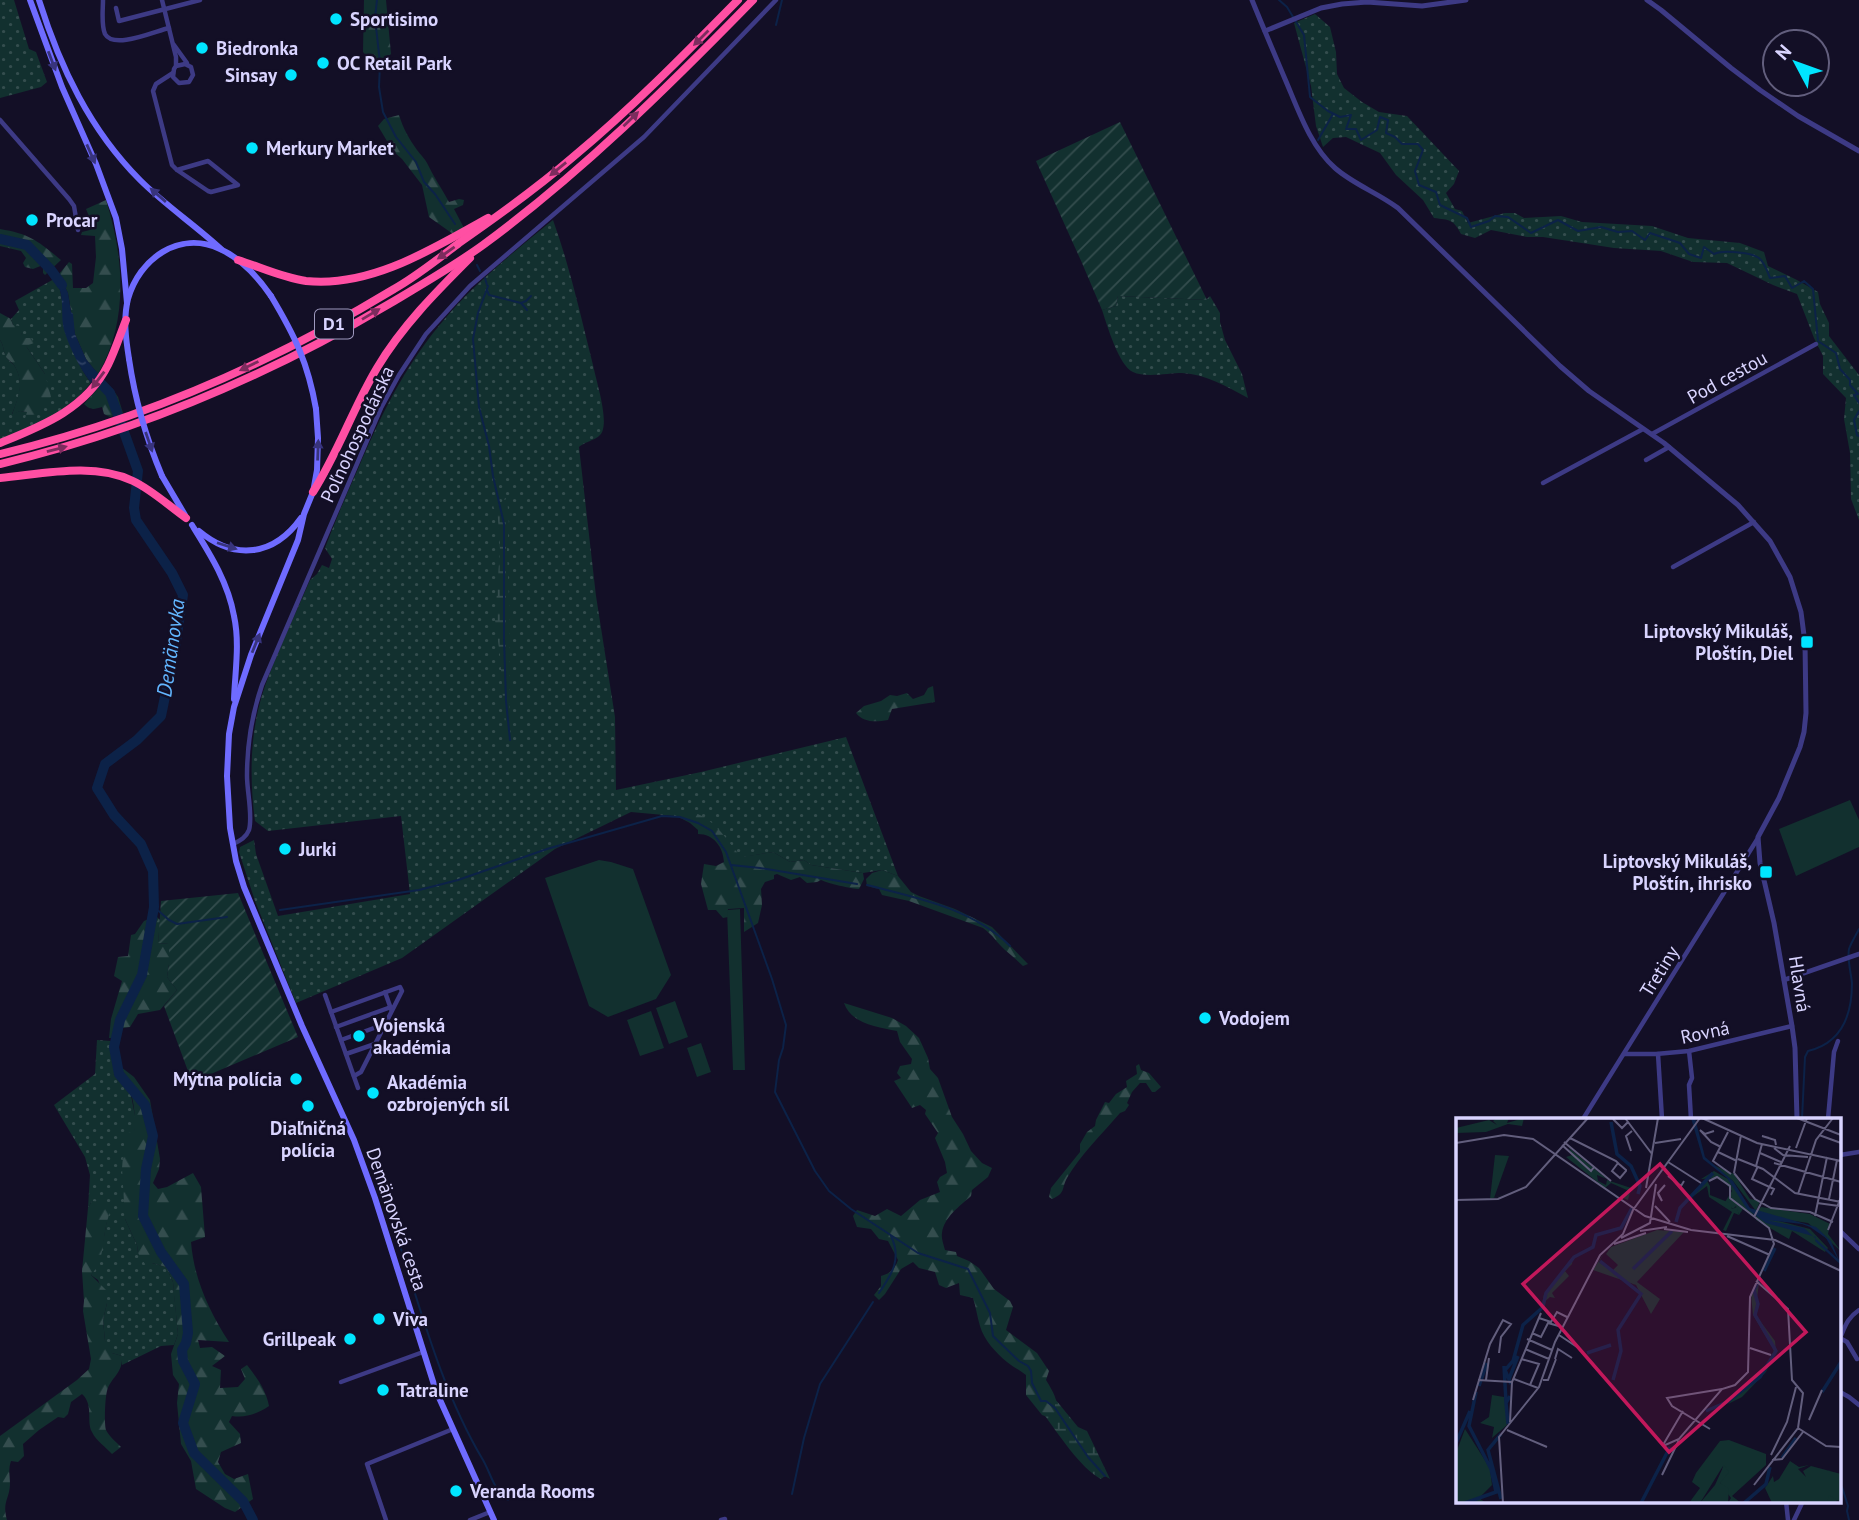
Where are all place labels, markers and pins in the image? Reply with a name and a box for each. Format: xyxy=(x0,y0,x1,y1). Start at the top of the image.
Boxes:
place label: Sportisimo xyxy=(350,7,438,31)
marker: Sportisimo xyxy=(328,11,344,27)
place label: Biedronka xyxy=(216,36,298,60)
marker: Biedronka xyxy=(194,40,210,56)
place label: OC Retail Park xyxy=(337,51,453,75)
marker: OC Retail Park xyxy=(315,55,331,71)
place label: Sinsay xyxy=(225,63,278,87)
marker: Sinsay xyxy=(283,67,299,83)
place label: Merkury Market xyxy=(266,136,394,160)
marker: Merkury Market xyxy=(244,140,260,156)
place label: Procar xyxy=(46,208,98,232)
marker: Procar xyxy=(24,212,40,228)
place label: Liptovský Mikuláš, Ploštín, Diel xyxy=(1644,619,1793,665)
marker: Liptovský Mikuláš, Ploštín, Diel xyxy=(1799,634,1815,650)
place label: Jurki xyxy=(298,837,337,861)
marker: Jurki xyxy=(277,841,293,857)
place label: Liptovský Mikuláš, Ploštín, ihrisko xyxy=(1603,849,1752,895)
marker: Liptovský Mikuláš, Ploštín, ihrisko xyxy=(1758,864,1774,880)
place label: Vodojem xyxy=(1218,1006,1290,1030)
marker: Vodojem xyxy=(1197,1010,1213,1026)
place label: Vojenská akadémia xyxy=(372,1013,451,1059)
marker: Vojenská akadémia xyxy=(351,1028,367,1044)
place label: Mýtna polícia xyxy=(173,1067,282,1091)
place label: Akadémia ozbrojených síl xyxy=(387,1070,509,1116)
marker: Mýtna polícia xyxy=(288,1071,304,1087)
marker: Akadémia ozbrojených síl xyxy=(365,1085,381,1101)
marker: Diaľničná polícia xyxy=(300,1098,316,1114)
place label: Diaľničná polícia xyxy=(270,1116,346,1162)
place label: Viva xyxy=(392,1307,428,1331)
marker: Viva xyxy=(371,1311,387,1327)
place label: Grillpeak xyxy=(263,1327,337,1351)
marker: Grillpeak xyxy=(342,1331,358,1347)
place label: Tatraline xyxy=(397,1378,469,1402)
marker: Tatraline xyxy=(375,1382,391,1398)
place label: Veranda Rooms xyxy=(469,1479,595,1503)
marker: Veranda Rooms xyxy=(448,1483,464,1499)

